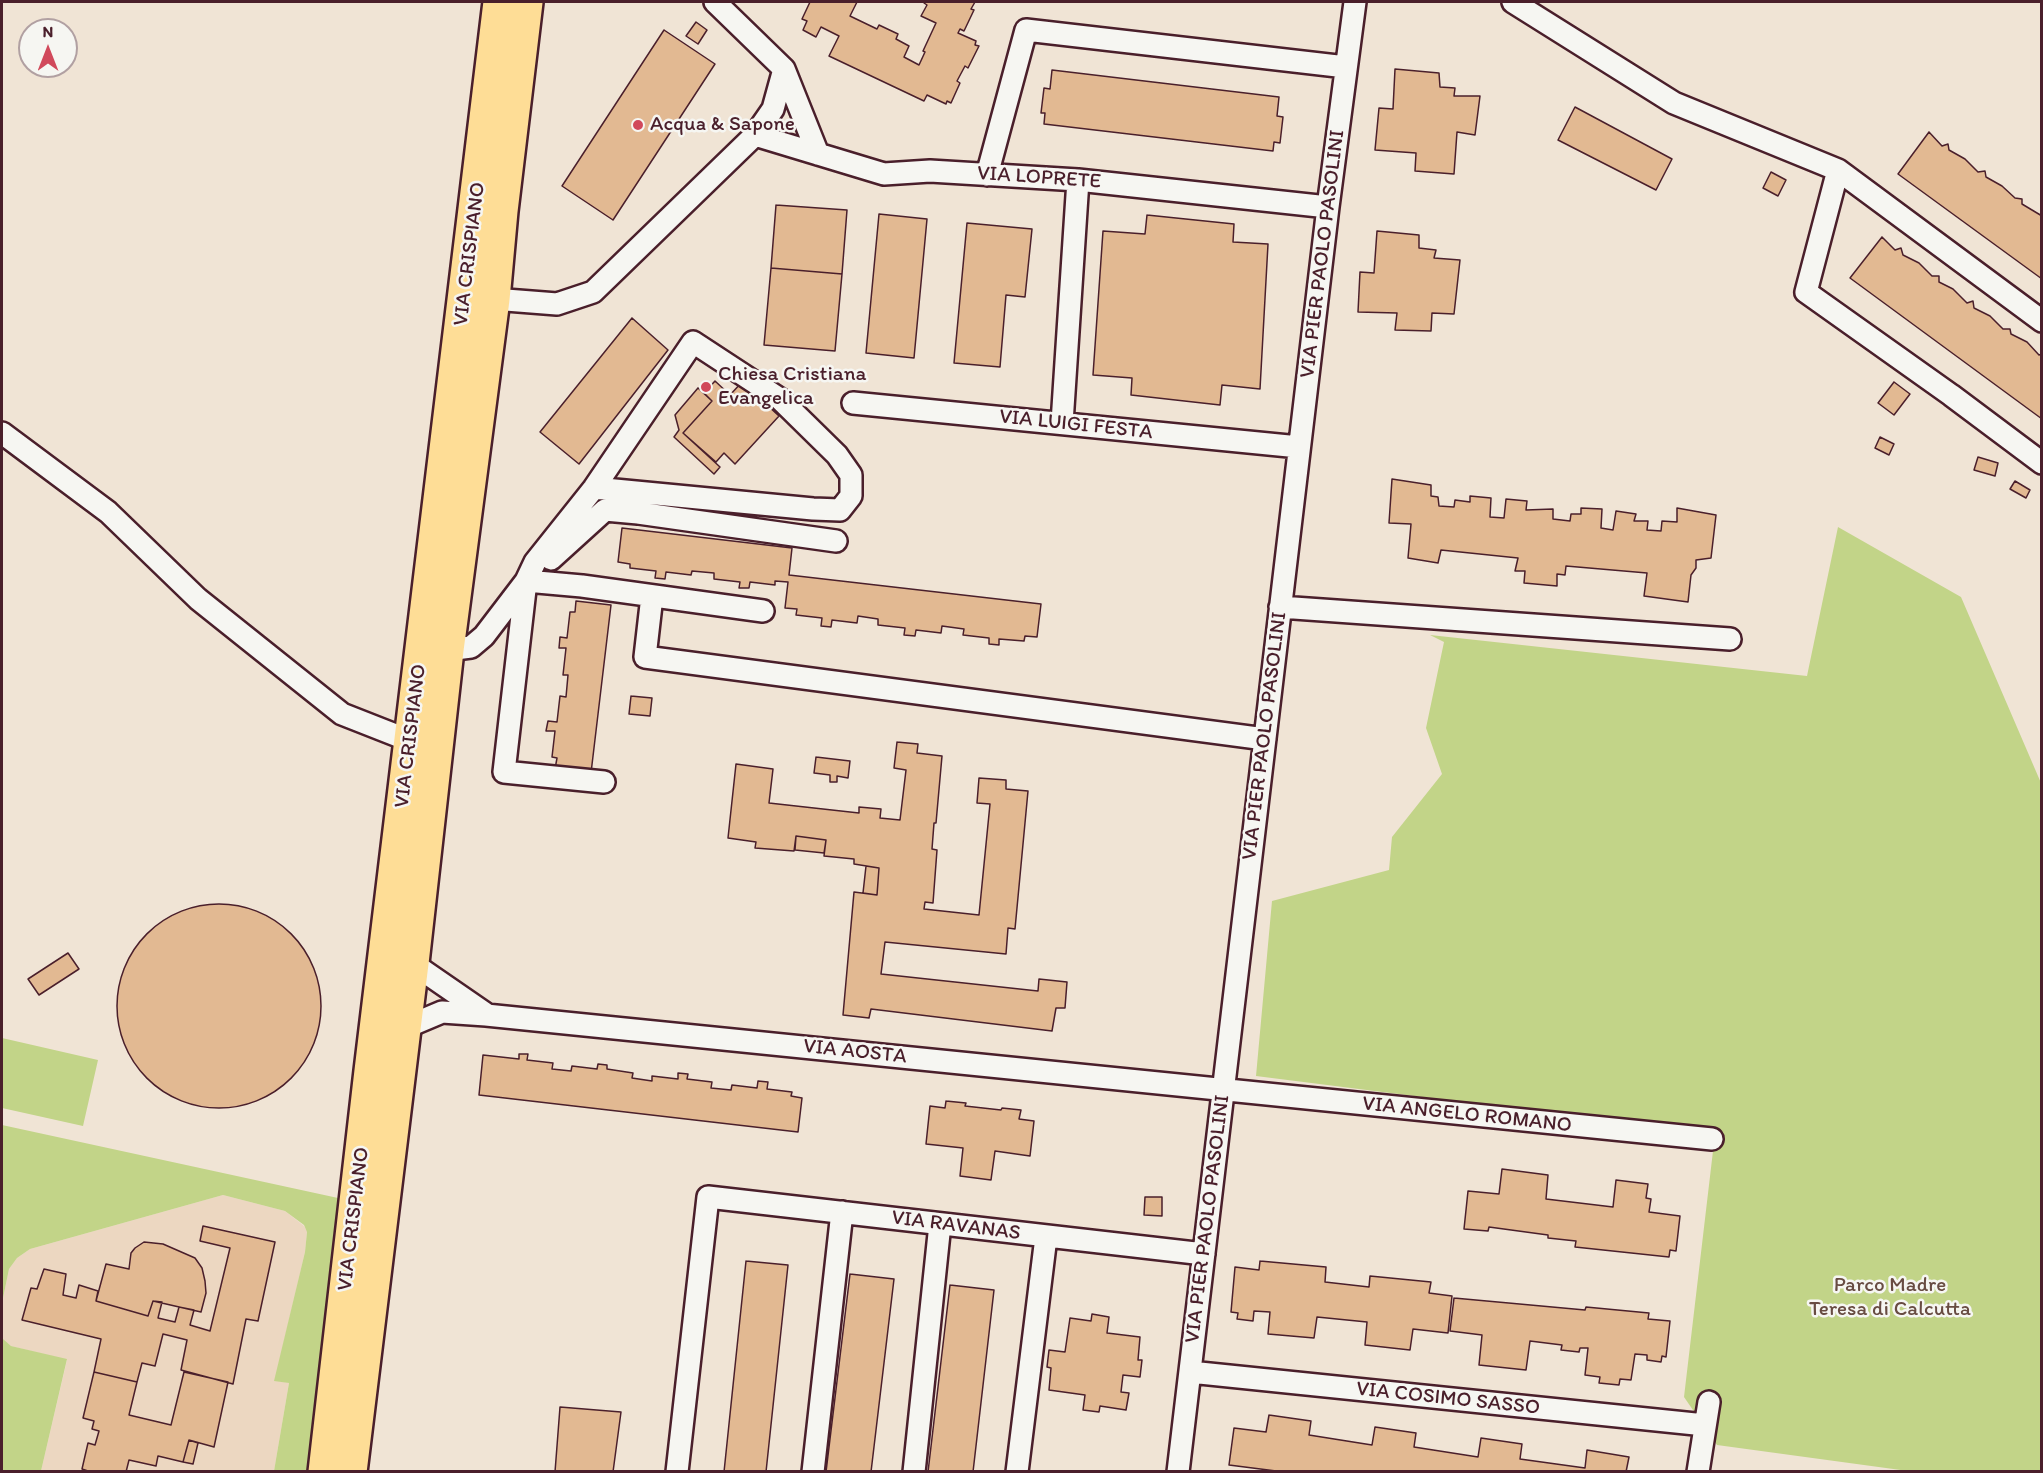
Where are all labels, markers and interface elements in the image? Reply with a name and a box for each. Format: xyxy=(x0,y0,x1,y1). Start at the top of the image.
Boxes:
north arrow xyxy=(18,18,78,78)
text: N xyxy=(43,22,53,41)
place label: Acqua & Sapone xyxy=(650,112,795,138)
marker: Acqua & Sapone xyxy=(631,118,645,132)
street label: VIA PIER PAOLO PASOLINI xyxy=(1295,128,1351,380)
street label: VIA LOPRETE xyxy=(976,161,1102,195)
street label: VIA CRISPIANO xyxy=(449,181,491,327)
place label: Chiesa Cristiana Evangelica xyxy=(718,362,866,412)
marker: Chiesa Cristiana Evangelica xyxy=(699,380,713,394)
street label: VIA LUIGI FESTA xyxy=(998,404,1154,446)
street label: VIA PIER PAOLO PASOLINI xyxy=(1237,610,1293,862)
street label: VIA CRISPIANO xyxy=(390,663,432,809)
street label: VIA AOSTA xyxy=(802,1034,908,1070)
street label: VIA ANGELO ROMANO xyxy=(1361,1091,1573,1139)
street label: VIA PIER PAOLO PASOLINI xyxy=(1180,1093,1236,1345)
street label: VIA CRISPIANO xyxy=(333,1146,375,1292)
street label: VIA RAVANAS xyxy=(890,1206,1022,1246)
park label: Parco Madre Teresa di Calcutta xyxy=(1809,1273,1971,1323)
street label: VIA COSIMO SASSO xyxy=(1355,1377,1541,1421)

